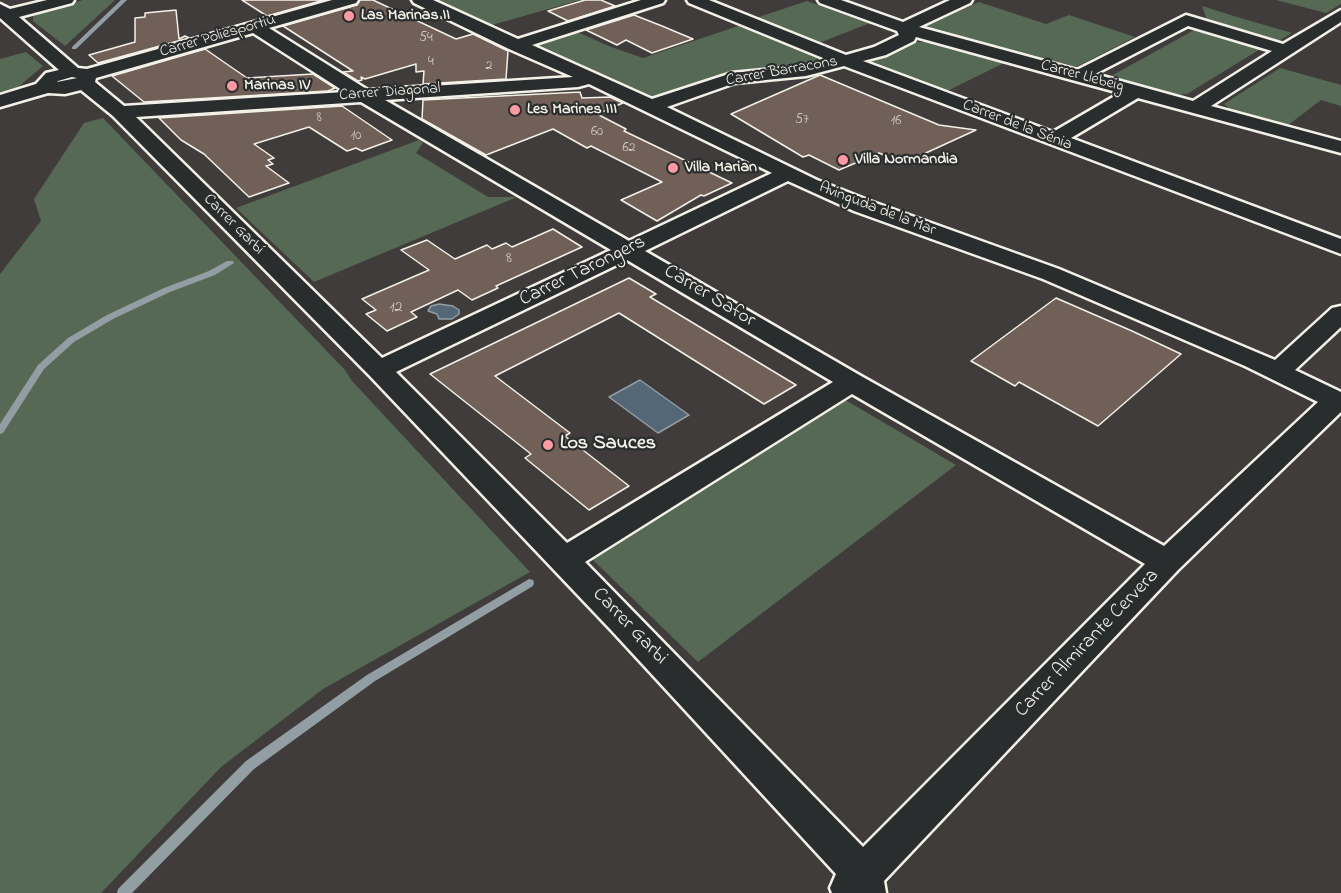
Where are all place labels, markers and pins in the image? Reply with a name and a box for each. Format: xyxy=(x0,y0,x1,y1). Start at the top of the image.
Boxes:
place label: Las Marinas II xyxy=(361,6,450,26)
marker: Las Marinas II xyxy=(342,9,356,23)
place label: Marinas IV xyxy=(244,76,310,96)
marker: Marinas IV xyxy=(225,79,239,93)
place label: Les Marines III xyxy=(527,100,617,120)
marker: Les Marines III xyxy=(508,103,522,117)
place label: Villa Normandia xyxy=(855,150,958,170)
marker: Villa Normandia xyxy=(836,153,850,167)
place label: Villa Marian xyxy=(685,158,757,178)
marker: Villa Marian xyxy=(666,161,680,175)
place label: Los Sauces xyxy=(560,433,656,457)
marker: Los Sauces xyxy=(541,438,555,452)

